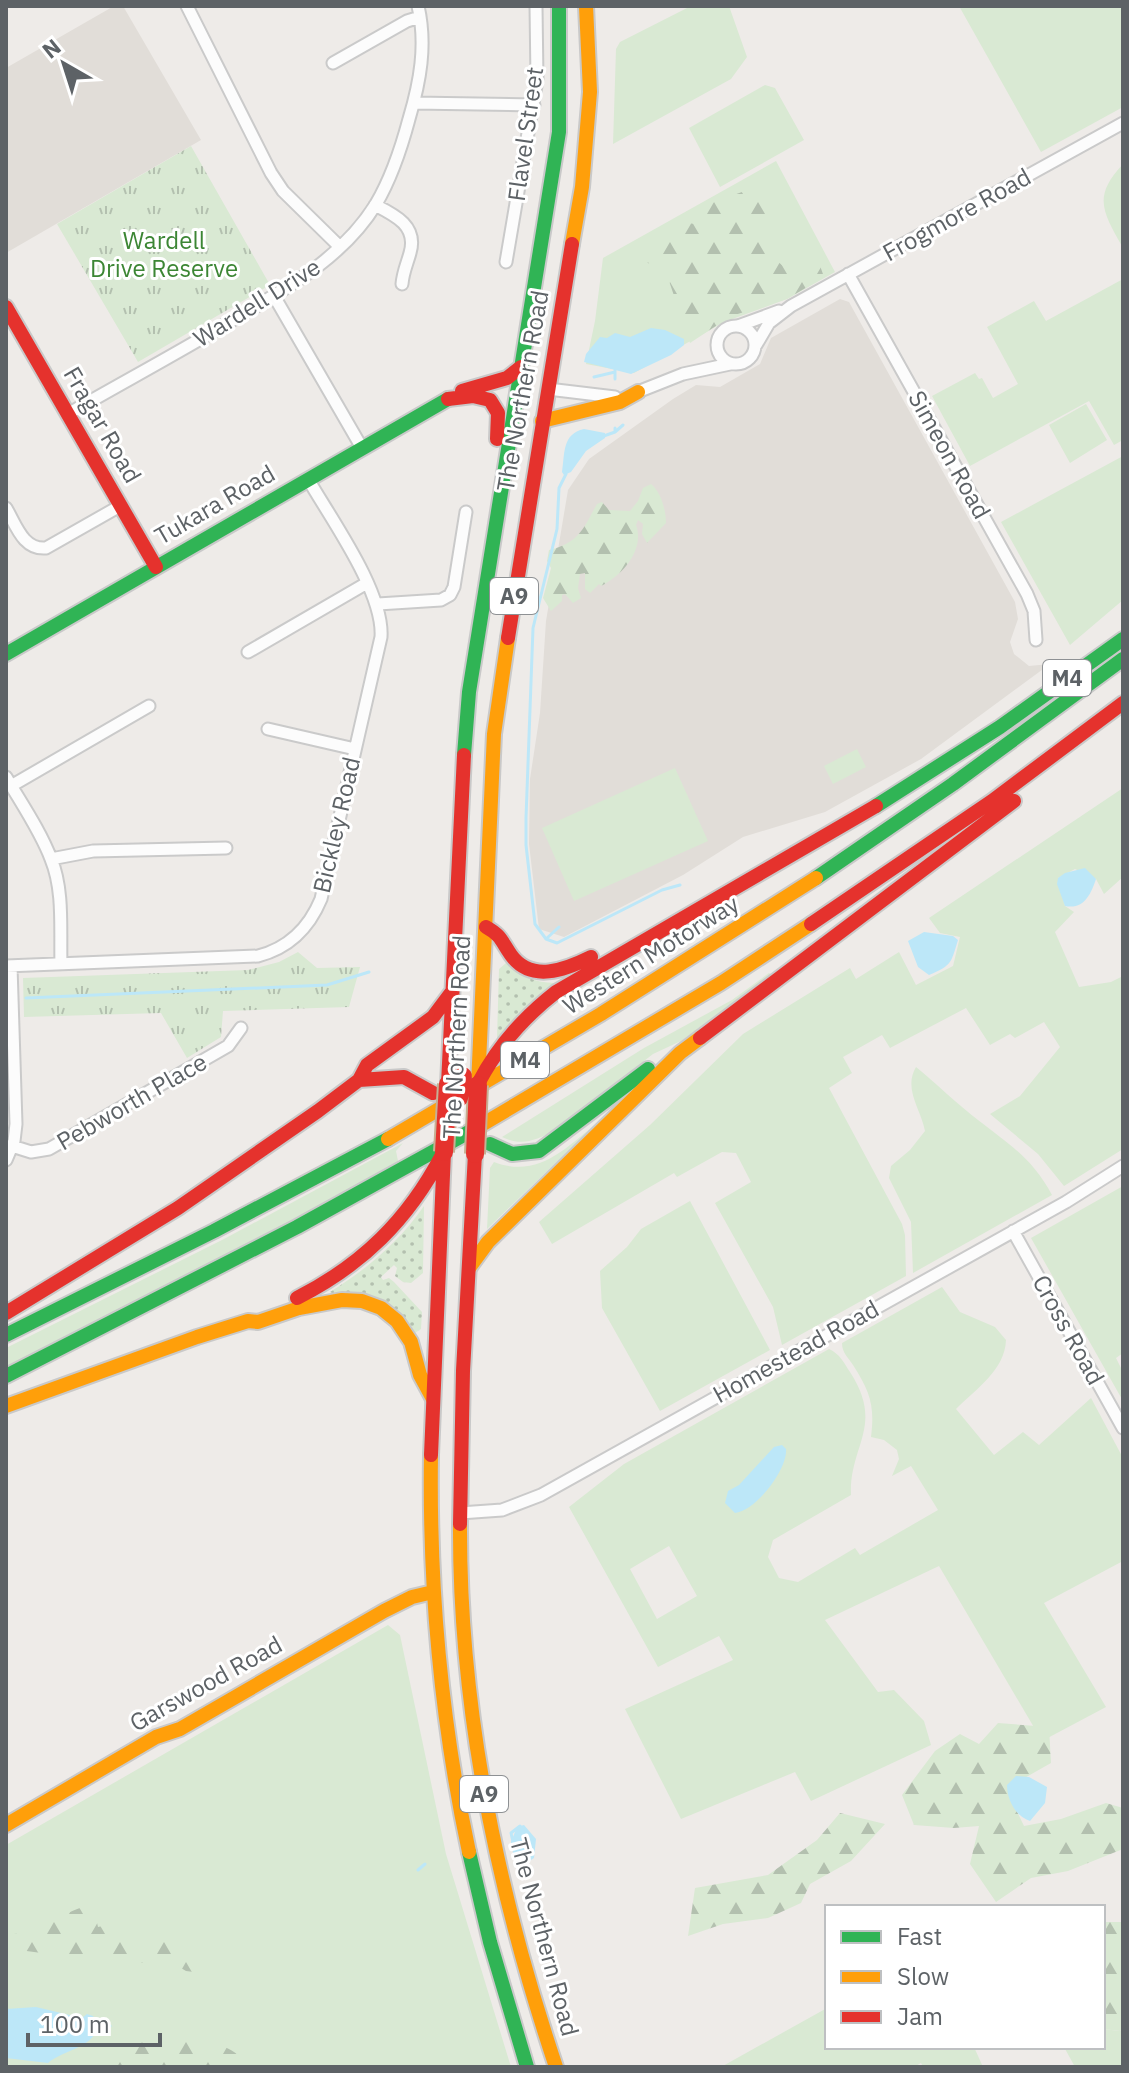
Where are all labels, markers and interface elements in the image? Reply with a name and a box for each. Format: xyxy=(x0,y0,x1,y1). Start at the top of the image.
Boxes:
north arrow xyxy=(24,24,104,104)
text: N xyxy=(36,32,66,64)
street label: Flavel Street xyxy=(500,65,550,203)
street label: Frogmore Road xyxy=(877,160,1036,268)
park label: Wardell Drive Reserve xyxy=(90,224,238,284)
street label: Wardell Drive xyxy=(187,250,326,354)
street label: The Northern Road xyxy=(489,288,555,494)
street label: Fragar Road xyxy=(57,360,149,489)
street label: Simeon Road xyxy=(901,385,998,524)
street label: Tukara Road xyxy=(149,457,280,551)
road number: A9 xyxy=(490,578,538,614)
road number: M4 xyxy=(1043,660,1091,696)
street label: Bickley Road xyxy=(305,754,367,896)
street label: Western Motorway xyxy=(556,887,745,1021)
street label: The Northern Road xyxy=(435,934,477,1140)
road number: M4 xyxy=(501,1042,549,1078)
street label: Pebworth Place xyxy=(51,1045,212,1157)
street label: Cross Road xyxy=(1026,1269,1112,1390)
street label: Homestead Road xyxy=(707,1292,884,1410)
street label: Garswood Road xyxy=(124,1628,287,1738)
road number: A9 xyxy=(460,1776,508,1812)
street label: The Northern Road xyxy=(503,1834,587,2039)
legend xyxy=(825,1905,1105,2049)
text: Fast xyxy=(897,1920,942,1952)
text: Slow xyxy=(897,1960,949,1992)
scale bar xyxy=(28,1997,160,2047)
text: Jam xyxy=(897,2000,943,2032)
text: 100 m xyxy=(40,2008,110,2040)

